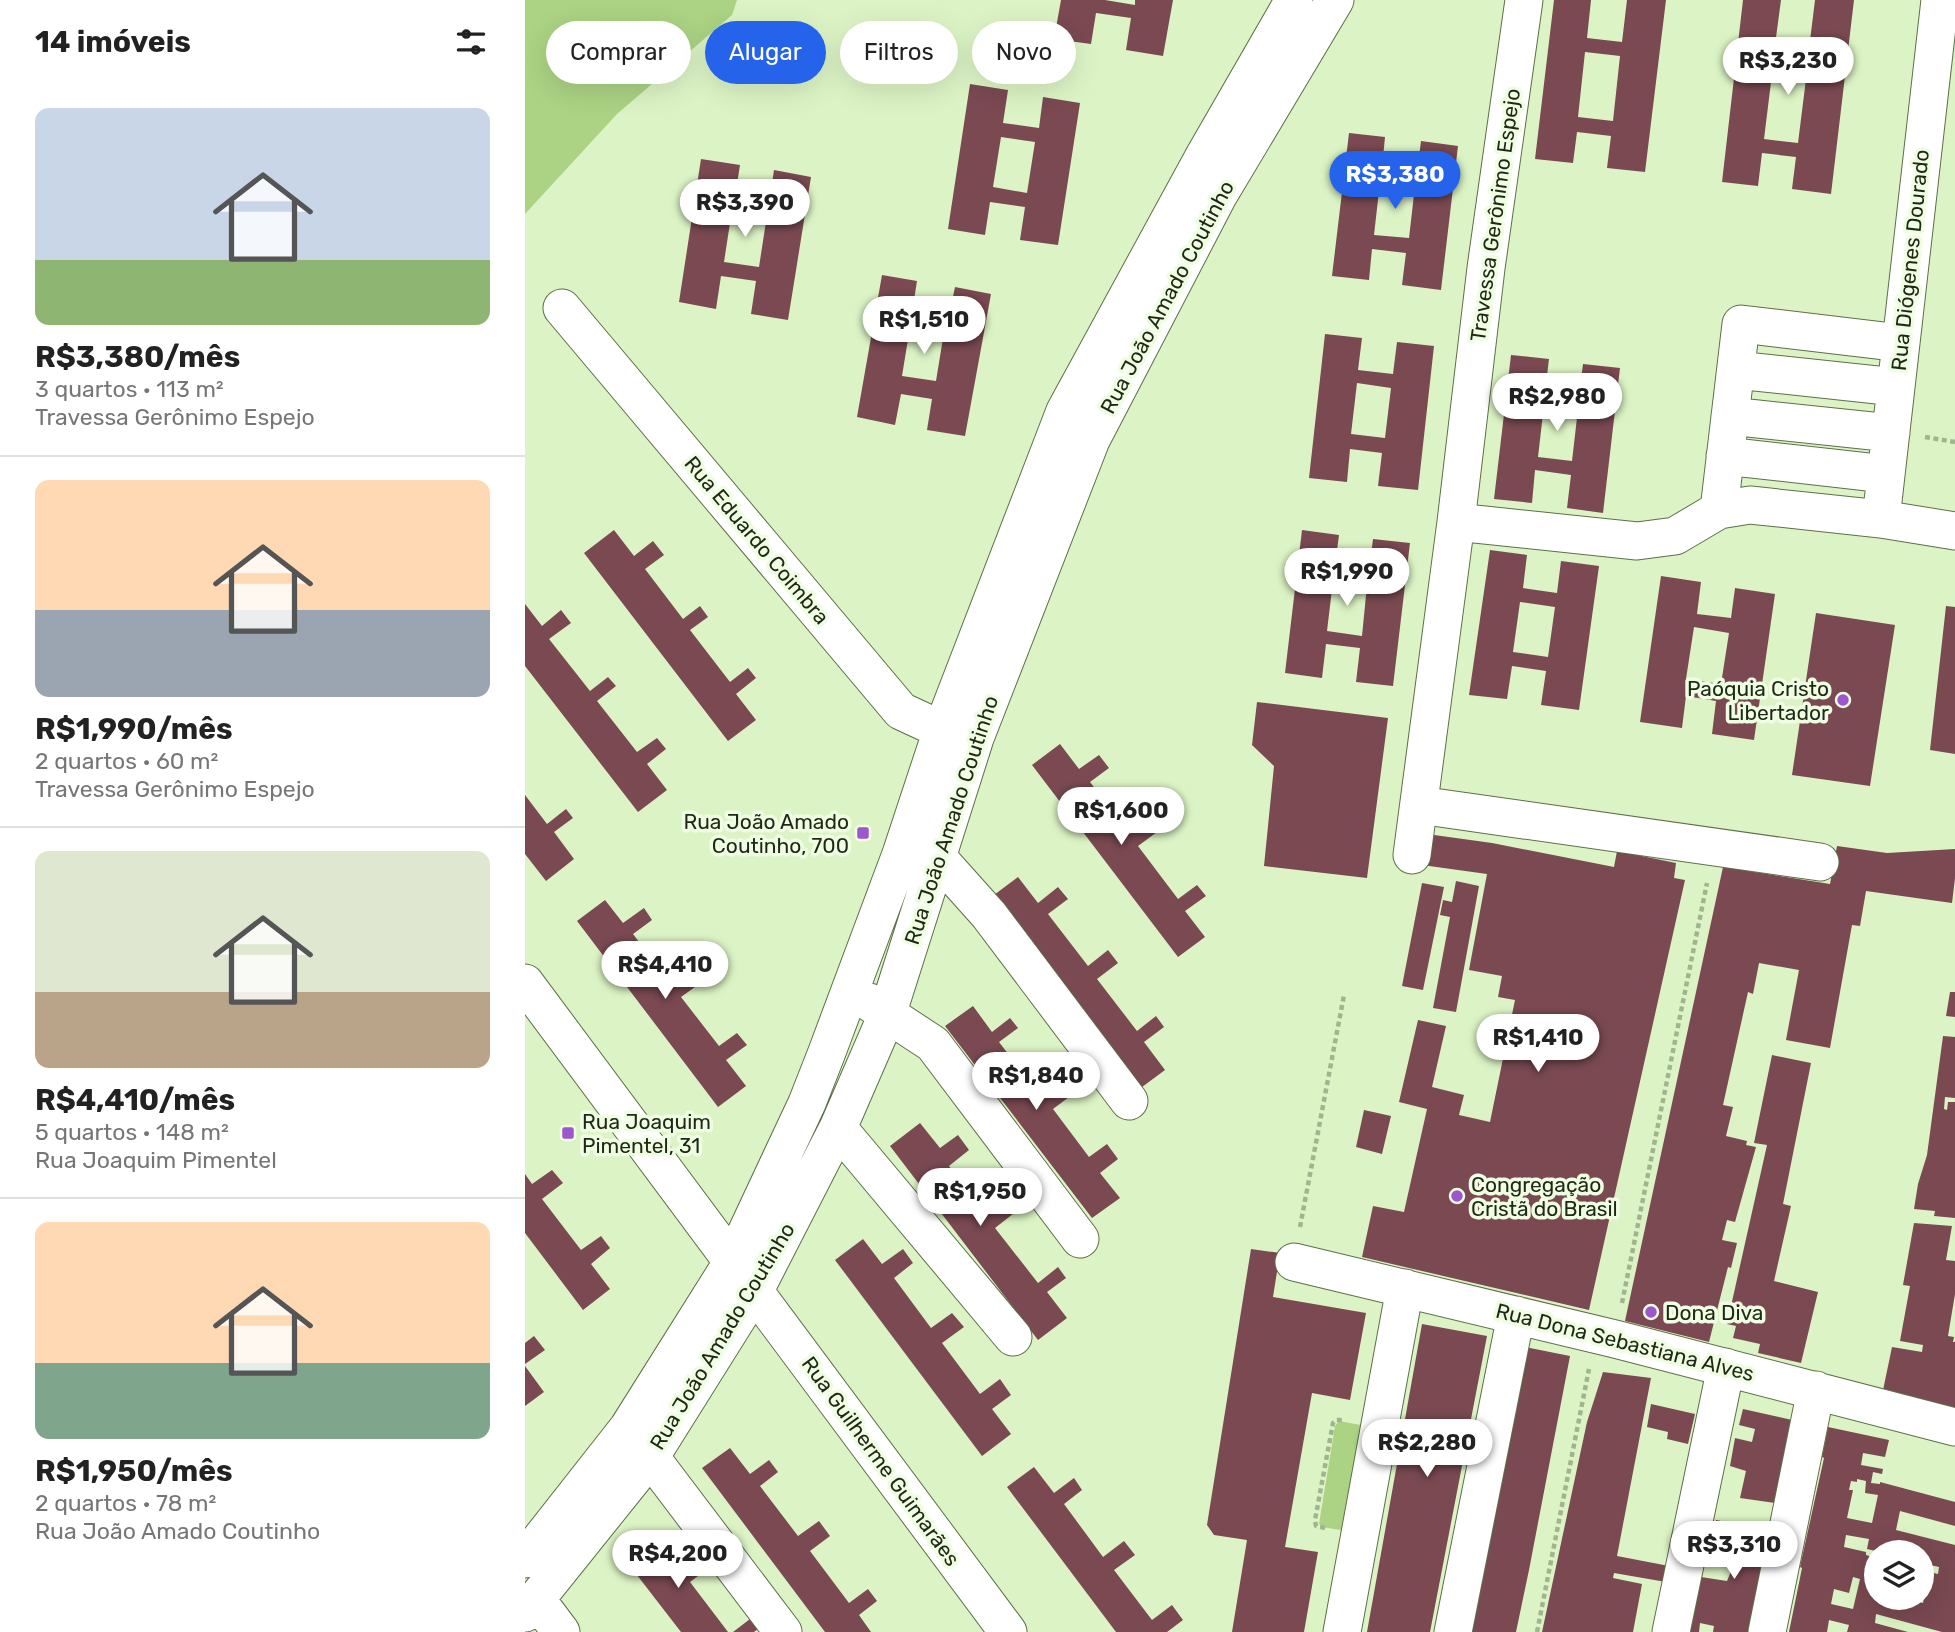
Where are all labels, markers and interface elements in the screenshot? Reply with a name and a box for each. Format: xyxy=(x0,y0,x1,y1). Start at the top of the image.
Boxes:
chip: Comprar xyxy=(546,21,691,84)
chip: Alugar xyxy=(705,21,826,84)
chip: Filtros xyxy=(840,21,958,84)
chip: Novo xyxy=(972,21,1076,84)
icon: filters xyxy=(452,23,490,61)
text: 14 imóveis xyxy=(35,24,191,60)
pin: R$3,230 xyxy=(1723,38,1853,97)
text: R$3,230 xyxy=(1739,46,1837,74)
street label: Travessa Gerônimo Espejo xyxy=(1465,87,1525,343)
street label: Rua Diógenes Dourado xyxy=(1886,148,1934,372)
pin: R$3,380 xyxy=(1330,152,1460,211)
icon: home xyxy=(200,154,326,280)
text: R$3,380 xyxy=(1345,160,1445,188)
street label: Rua João Amado Coutinho xyxy=(1095,176,1239,418)
pin: R$3,390 xyxy=(680,180,810,239)
text: R$3,390 xyxy=(696,188,794,216)
pin: R$1,510 xyxy=(859,296,989,356)
text: R$1,510 xyxy=(879,305,969,333)
text: R$3,380/mês xyxy=(35,339,240,375)
pin: R$2,980 xyxy=(1492,374,1622,433)
text: 3 quartos · 113 m² xyxy=(35,375,224,403)
text: R$2,980 xyxy=(1508,382,1606,410)
text: Travessa Gerônimo Espejo xyxy=(35,403,315,431)
street label: Rua Eduardo Coimbra xyxy=(679,451,835,629)
icon: home xyxy=(200,526,326,652)
pin: R$1,990 xyxy=(1282,548,1412,608)
text: R$1,990 xyxy=(1300,557,1394,585)
place label: Paóquia Cristo Libertador xyxy=(1687,676,1829,725)
street label: Rua João Amado Coutinho xyxy=(899,692,1003,948)
marker: Paóquia Cristo Libertador xyxy=(1835,692,1851,708)
text: R$1,990/mês xyxy=(35,711,233,747)
text: 2 quartos · 60 m² xyxy=(35,747,218,775)
text: Travessa Gerônimo Espejo xyxy=(35,775,315,803)
pin: R$1,600 xyxy=(1056,788,1186,847)
text: R$1,600 xyxy=(1073,796,1169,824)
place label: Rua João Amado Coutinho, 700 xyxy=(683,809,849,858)
marker: Rua João Amado Coutinho, 700 xyxy=(855,825,871,841)
icon: home xyxy=(200,897,326,1023)
pin: R$4,410 xyxy=(600,942,730,1001)
text: R$4,410 xyxy=(617,950,713,978)
pin: R$1,410 xyxy=(1473,1014,1603,1074)
text: R$1,410 xyxy=(1492,1023,1584,1051)
pin: R$1,840 xyxy=(971,1052,1101,1112)
text: R$1,840 xyxy=(988,1061,1084,1089)
text: R$4,410/mês xyxy=(35,1082,235,1118)
place label: Rua Joaquim Pimentel, 31 xyxy=(582,1109,711,1158)
text: 5 quartos · 148 m² xyxy=(35,1118,229,1146)
marker: Rua Joaquim Pimentel, 31 xyxy=(560,1125,576,1141)
text: Rua Joaquim Pimentel xyxy=(35,1146,277,1174)
pin: R$1,950 xyxy=(915,1168,1045,1228)
place label: Congregação Cristã do Brasil xyxy=(1471,1172,1618,1221)
text: R$1,950 xyxy=(933,1177,1027,1205)
marker: Congregação Cristã do Brasil xyxy=(1449,1188,1465,1204)
street label: Rua João Amado Coutinho xyxy=(644,1218,800,1454)
icon: home xyxy=(200,1268,326,1394)
street label: Rua Dona Sebastiana Alves xyxy=(1493,1298,1757,1386)
place label: Dona Diva xyxy=(1665,1300,1763,1325)
marker: Dona Diva xyxy=(1643,1304,1659,1320)
street label: Rua Guilherme Guimarães xyxy=(797,1352,965,1570)
pin: R$2,280 xyxy=(1362,1420,1492,1479)
text: R$2,280 xyxy=(1378,1428,1476,1456)
text: R$1,950/mês xyxy=(35,1453,233,1489)
text: 2 quartos · 78 m² xyxy=(35,1489,216,1517)
text: Rua João Amado Coutinho xyxy=(35,1517,320,1545)
pin: R$3,310 xyxy=(1669,1522,1799,1581)
pin: R$4,200 xyxy=(613,1530,743,1590)
text: R$3,310 xyxy=(1687,1530,1781,1558)
text: R$4,200 xyxy=(628,1539,728,1567)
map controls xyxy=(1864,1540,1934,1610)
button: layers xyxy=(1864,1540,1934,1610)

